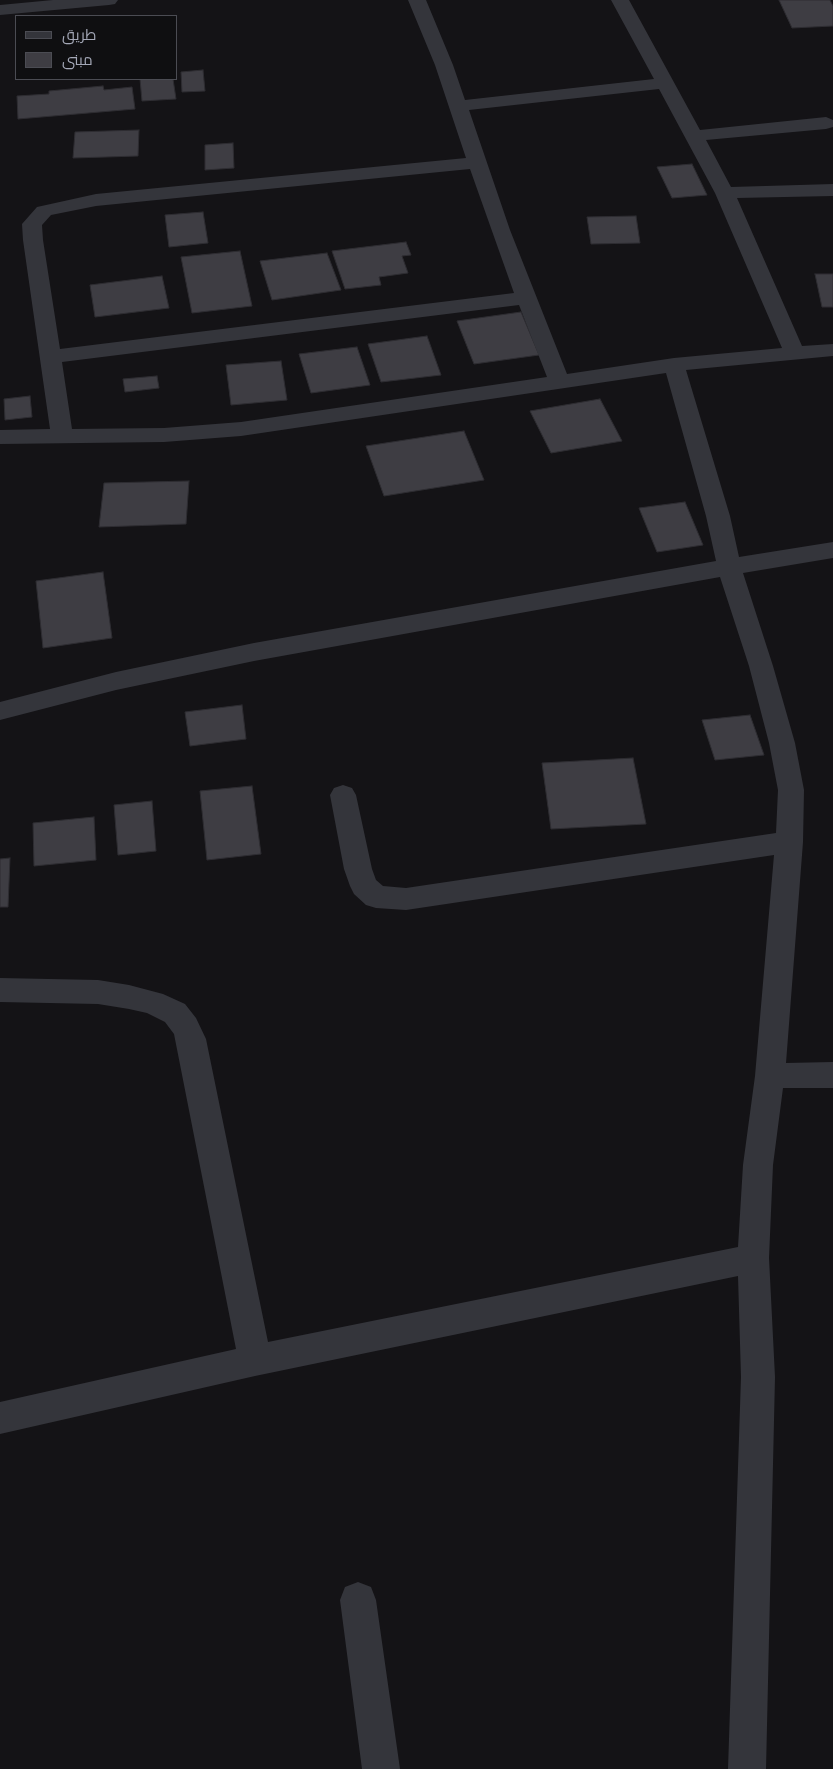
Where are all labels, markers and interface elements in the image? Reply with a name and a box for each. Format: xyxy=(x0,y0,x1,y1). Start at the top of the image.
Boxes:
legend xyxy=(15,15,178,80)
text: طريق xyxy=(62,26,96,44)
text: مبنى xyxy=(62,51,93,69)

